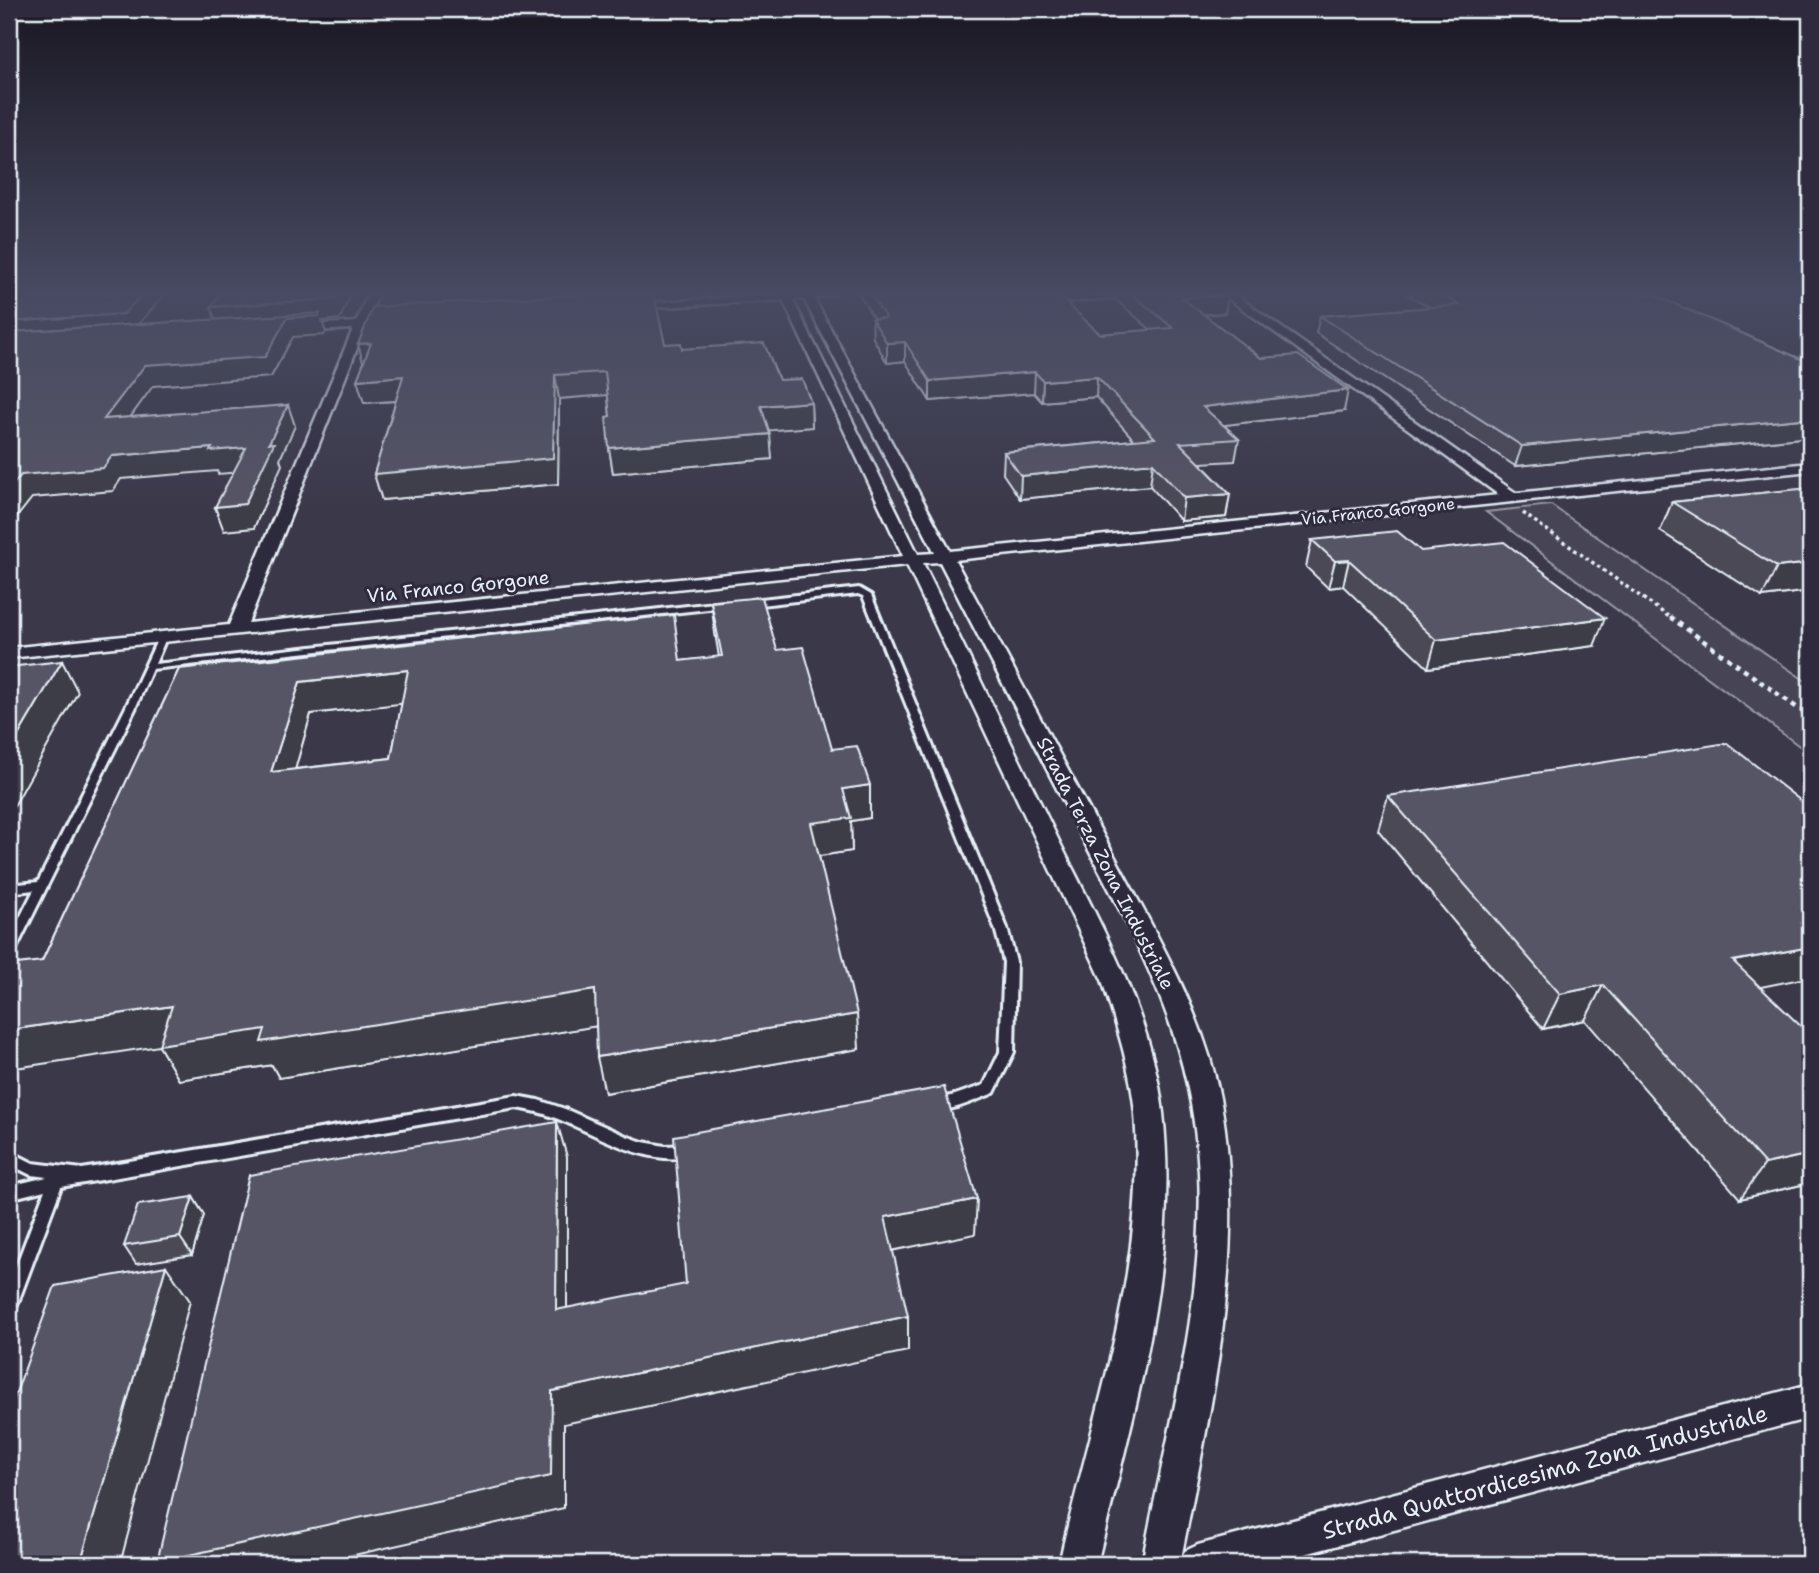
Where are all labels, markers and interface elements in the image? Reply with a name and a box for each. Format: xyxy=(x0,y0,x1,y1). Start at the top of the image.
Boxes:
street label: Via Franco Gorgone xyxy=(1300,493,1456,530)
street label: Via Franco Gorgone xyxy=(366,564,551,609)
street label: Strada Terza Zona Industriale xyxy=(1031,733,1180,994)
street label: Strada Quattordicesima Zona Industriale xyxy=(1319,1398,1771,1546)

